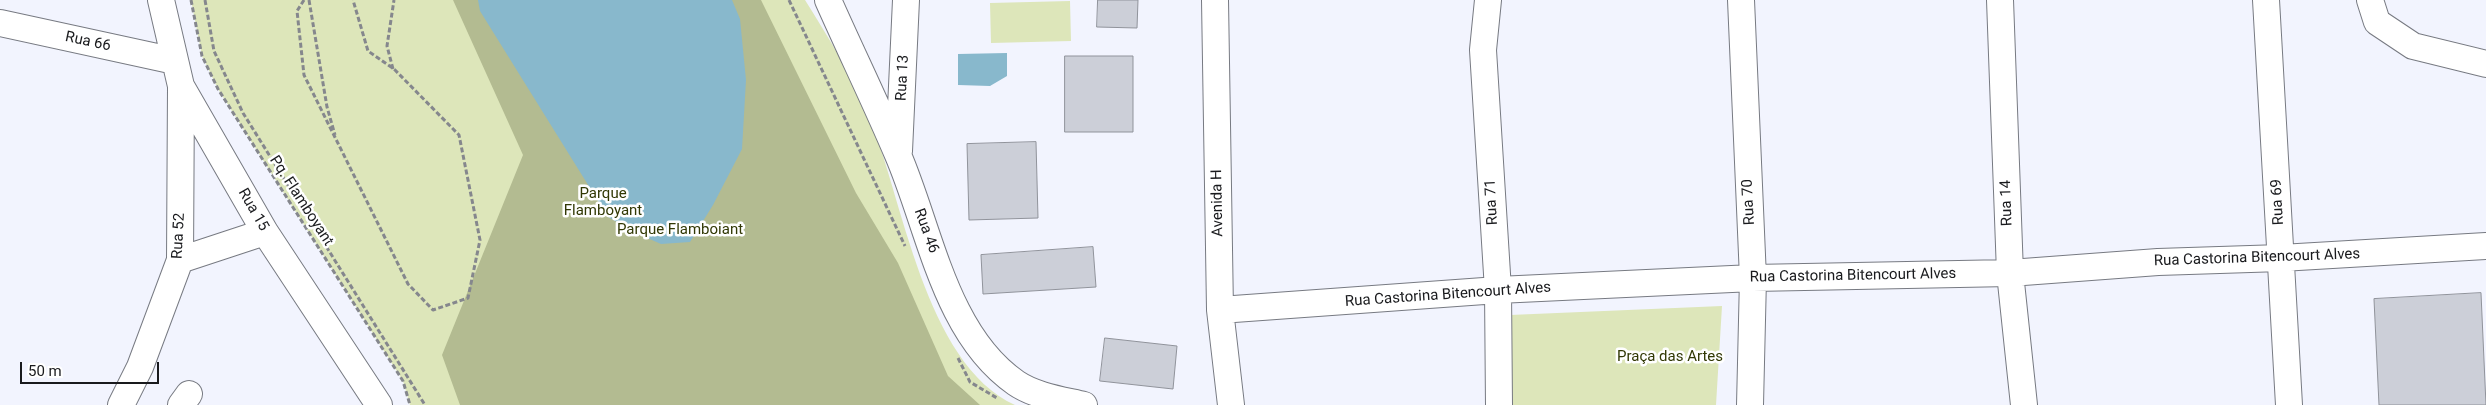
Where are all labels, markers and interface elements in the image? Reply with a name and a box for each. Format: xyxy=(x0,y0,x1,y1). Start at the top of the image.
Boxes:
street label: Rua 66 xyxy=(64,28,112,56)
street label: Rua 13 xyxy=(893,54,913,102)
street label: Pq. Flamboyant xyxy=(265,152,337,250)
street label: Avenida H xyxy=(1208,169,1228,237)
street label: Rua 71 xyxy=(1482,178,1502,226)
street label: Rua 70 xyxy=(1739,178,1759,226)
street label: Rua 69 xyxy=(2268,178,2288,226)
street label: Rua 14 xyxy=(1997,180,2017,226)
street label: Rua 15 xyxy=(234,185,272,235)
park label: Parque Flamboyant xyxy=(564,185,642,220)
street label: Rua 46 xyxy=(910,206,942,256)
street label: Rua 52 xyxy=(169,212,189,260)
park label: Parque Flamboiant xyxy=(617,221,743,239)
street label: Rua Castorina Bitencourt Alves xyxy=(2154,245,2360,271)
street label: Rua Castorina Bitencourt Alves xyxy=(1750,265,1956,287)
street label: Rua Castorina Bitencourt Alves xyxy=(1344,279,1552,311)
park label: Praça das Artes xyxy=(1617,348,1723,366)
scale bar xyxy=(22,352,161,384)
text: 50 m xyxy=(28,362,62,380)

